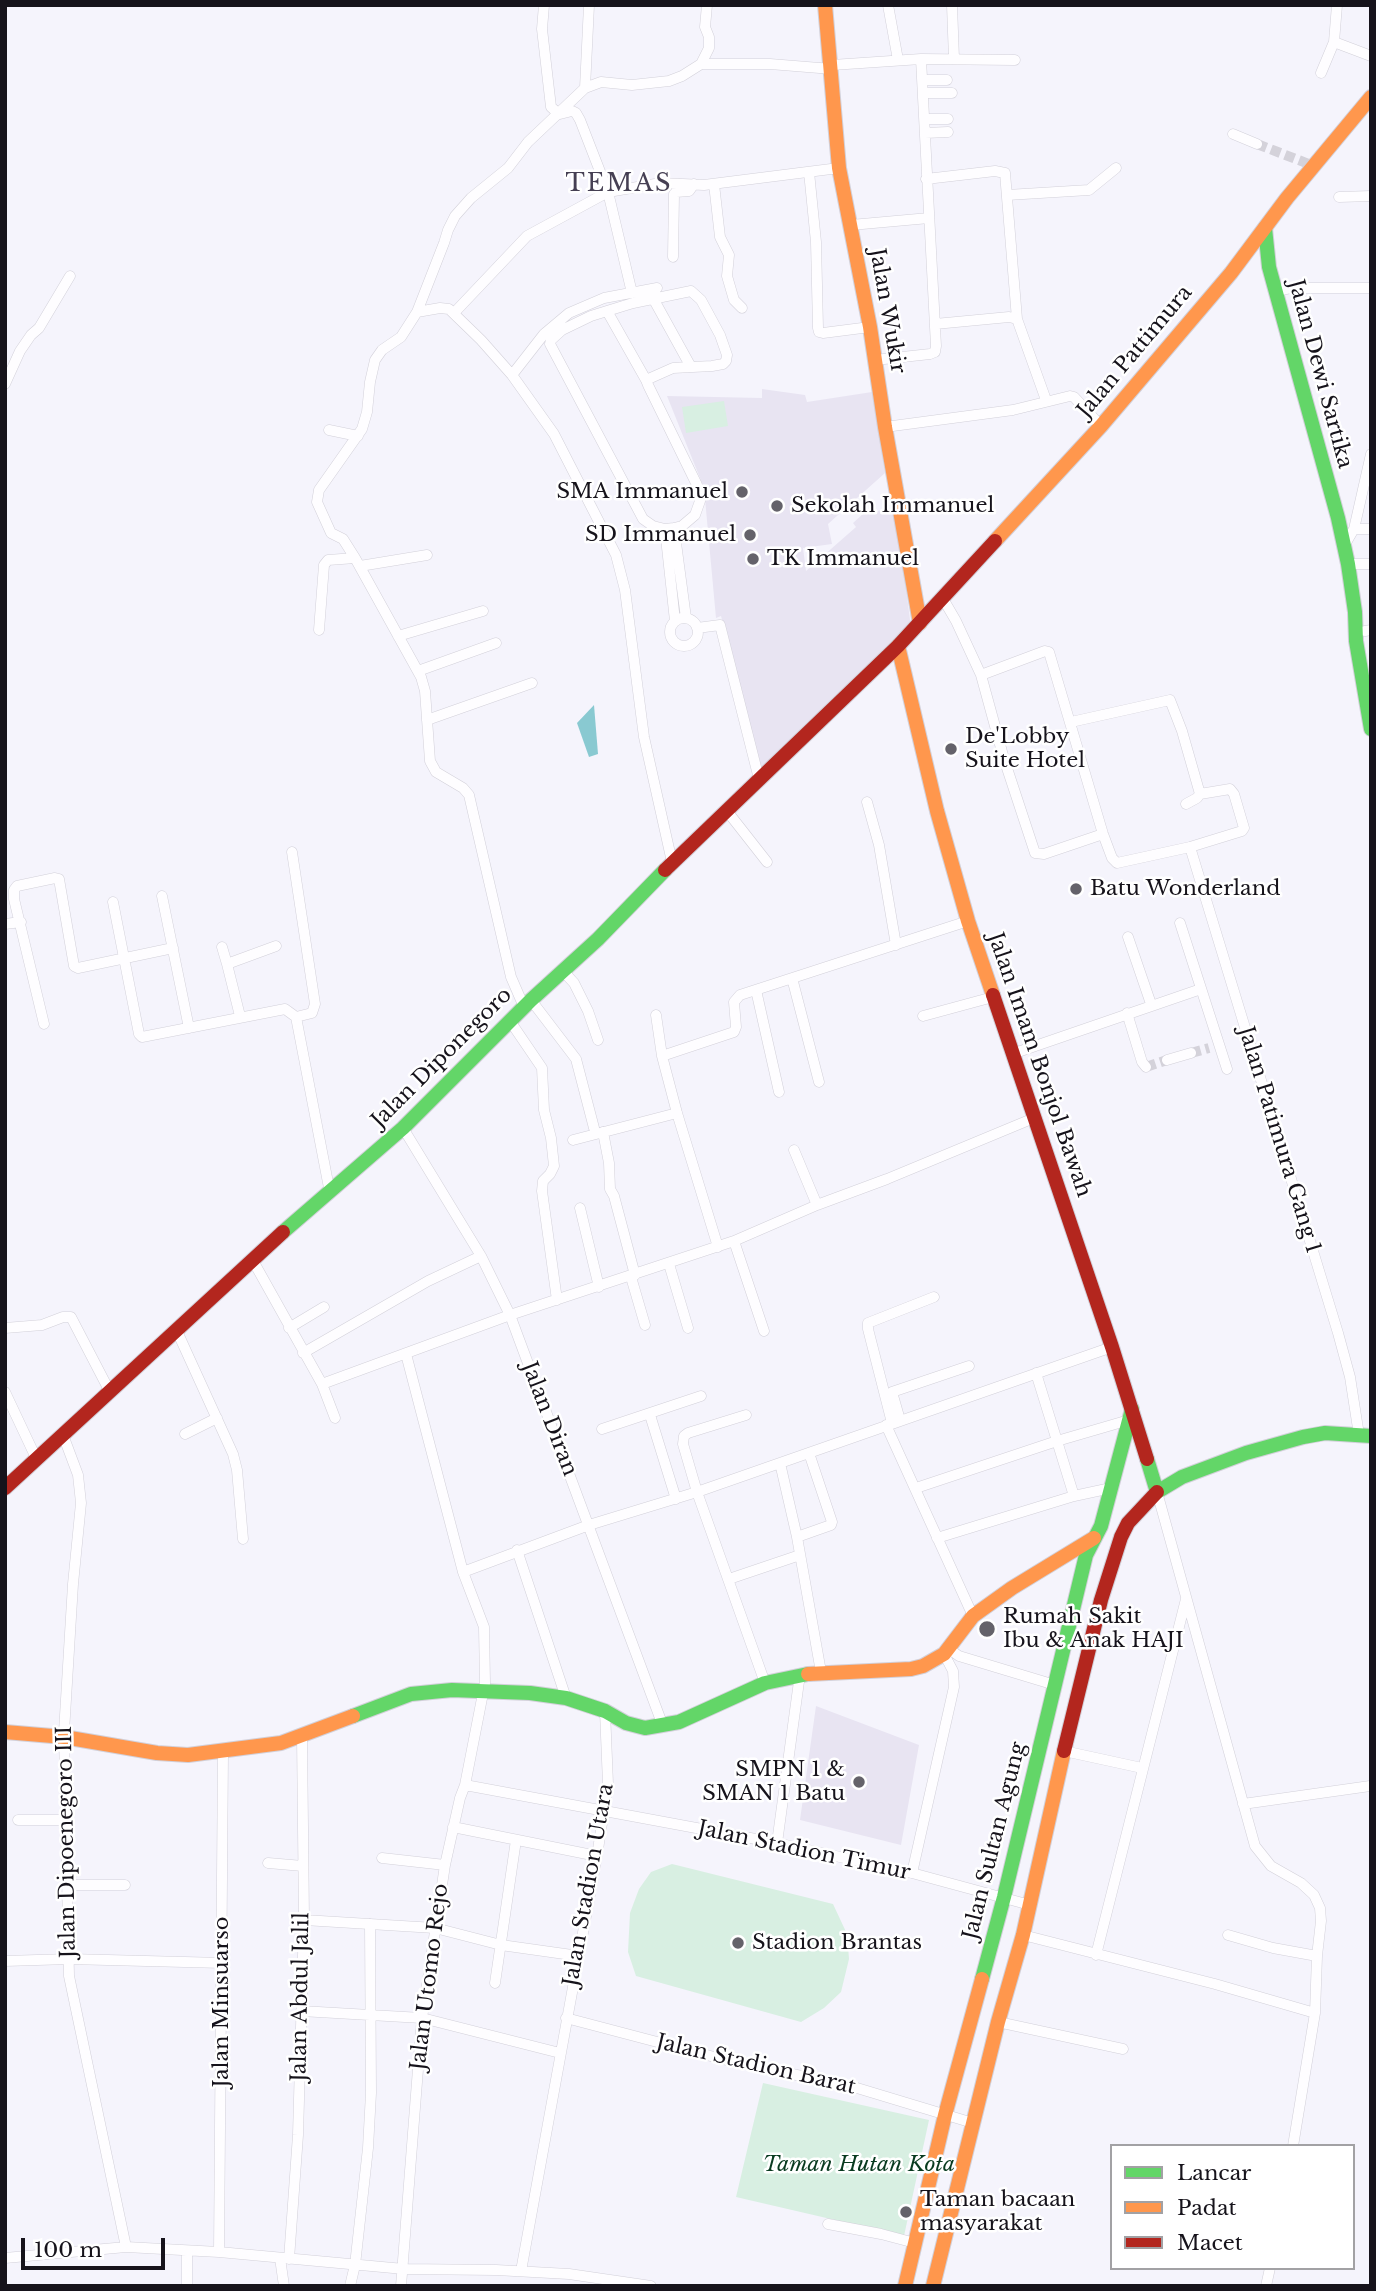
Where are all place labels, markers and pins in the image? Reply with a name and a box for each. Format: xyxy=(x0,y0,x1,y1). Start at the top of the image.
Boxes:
place label: SMA Immanuel xyxy=(557,479,728,505)
marker: SMA Immanuel xyxy=(734,484,750,500)
place label: Sekolah Immanuel xyxy=(791,493,994,519)
marker: Sekolah Immanuel xyxy=(769,498,785,514)
place label: SD Immanuel xyxy=(585,522,736,548)
marker: SD Immanuel xyxy=(742,527,758,543)
place label: TK Immanuel xyxy=(767,546,919,572)
marker: TK Immanuel xyxy=(745,551,761,567)
place label: De'Lobby Suite Hotel xyxy=(965,724,1085,774)
marker: De'Lobby Suite Hotel xyxy=(943,741,959,757)
place label: Batu Wonderland xyxy=(1090,876,1280,902)
marker: Batu Wonderland xyxy=(1068,881,1084,897)
place label: Rumah Sakit Ibu & Anak HAJI xyxy=(1003,1604,1184,1654)
marker: Rumah Sakit Ibu & Anak HAJI xyxy=(977,1619,997,1639)
place label: SMPN 1 & SMAN 1 Batu xyxy=(702,1757,845,1807)
marker: SMPN 1 & SMAN 1 Batu xyxy=(851,1774,867,1790)
place label: Stadion Brantas xyxy=(752,1930,922,1956)
marker: Stadion Brantas xyxy=(730,1935,746,1951)
place label: Taman bacaan masyarakat xyxy=(920,2187,1075,2237)
marker: Taman bacaan masyarakat xyxy=(898,2204,914,2220)

